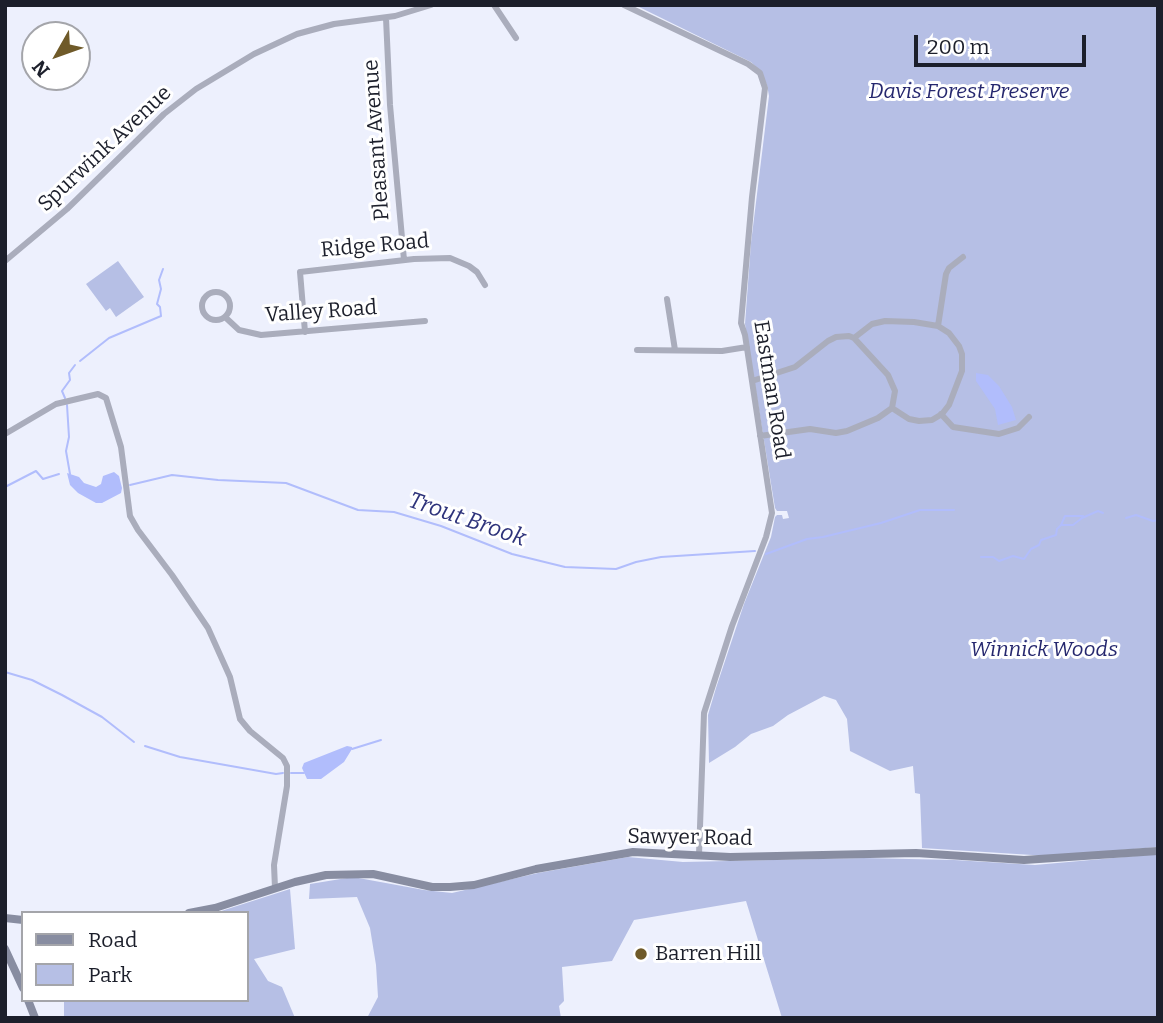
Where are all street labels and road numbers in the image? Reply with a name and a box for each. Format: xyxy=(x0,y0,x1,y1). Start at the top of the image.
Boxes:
street label: Pleasant Avenue xyxy=(359,58,395,222)
street label: Spurwink Avenue xyxy=(33,81,177,217)
street label: Ridge Road xyxy=(320,229,430,263)
street label: Valley Road xyxy=(264,296,378,328)
street label: Eastman Road xyxy=(748,319,794,461)
street label: Sawyer Road xyxy=(627,824,753,852)

